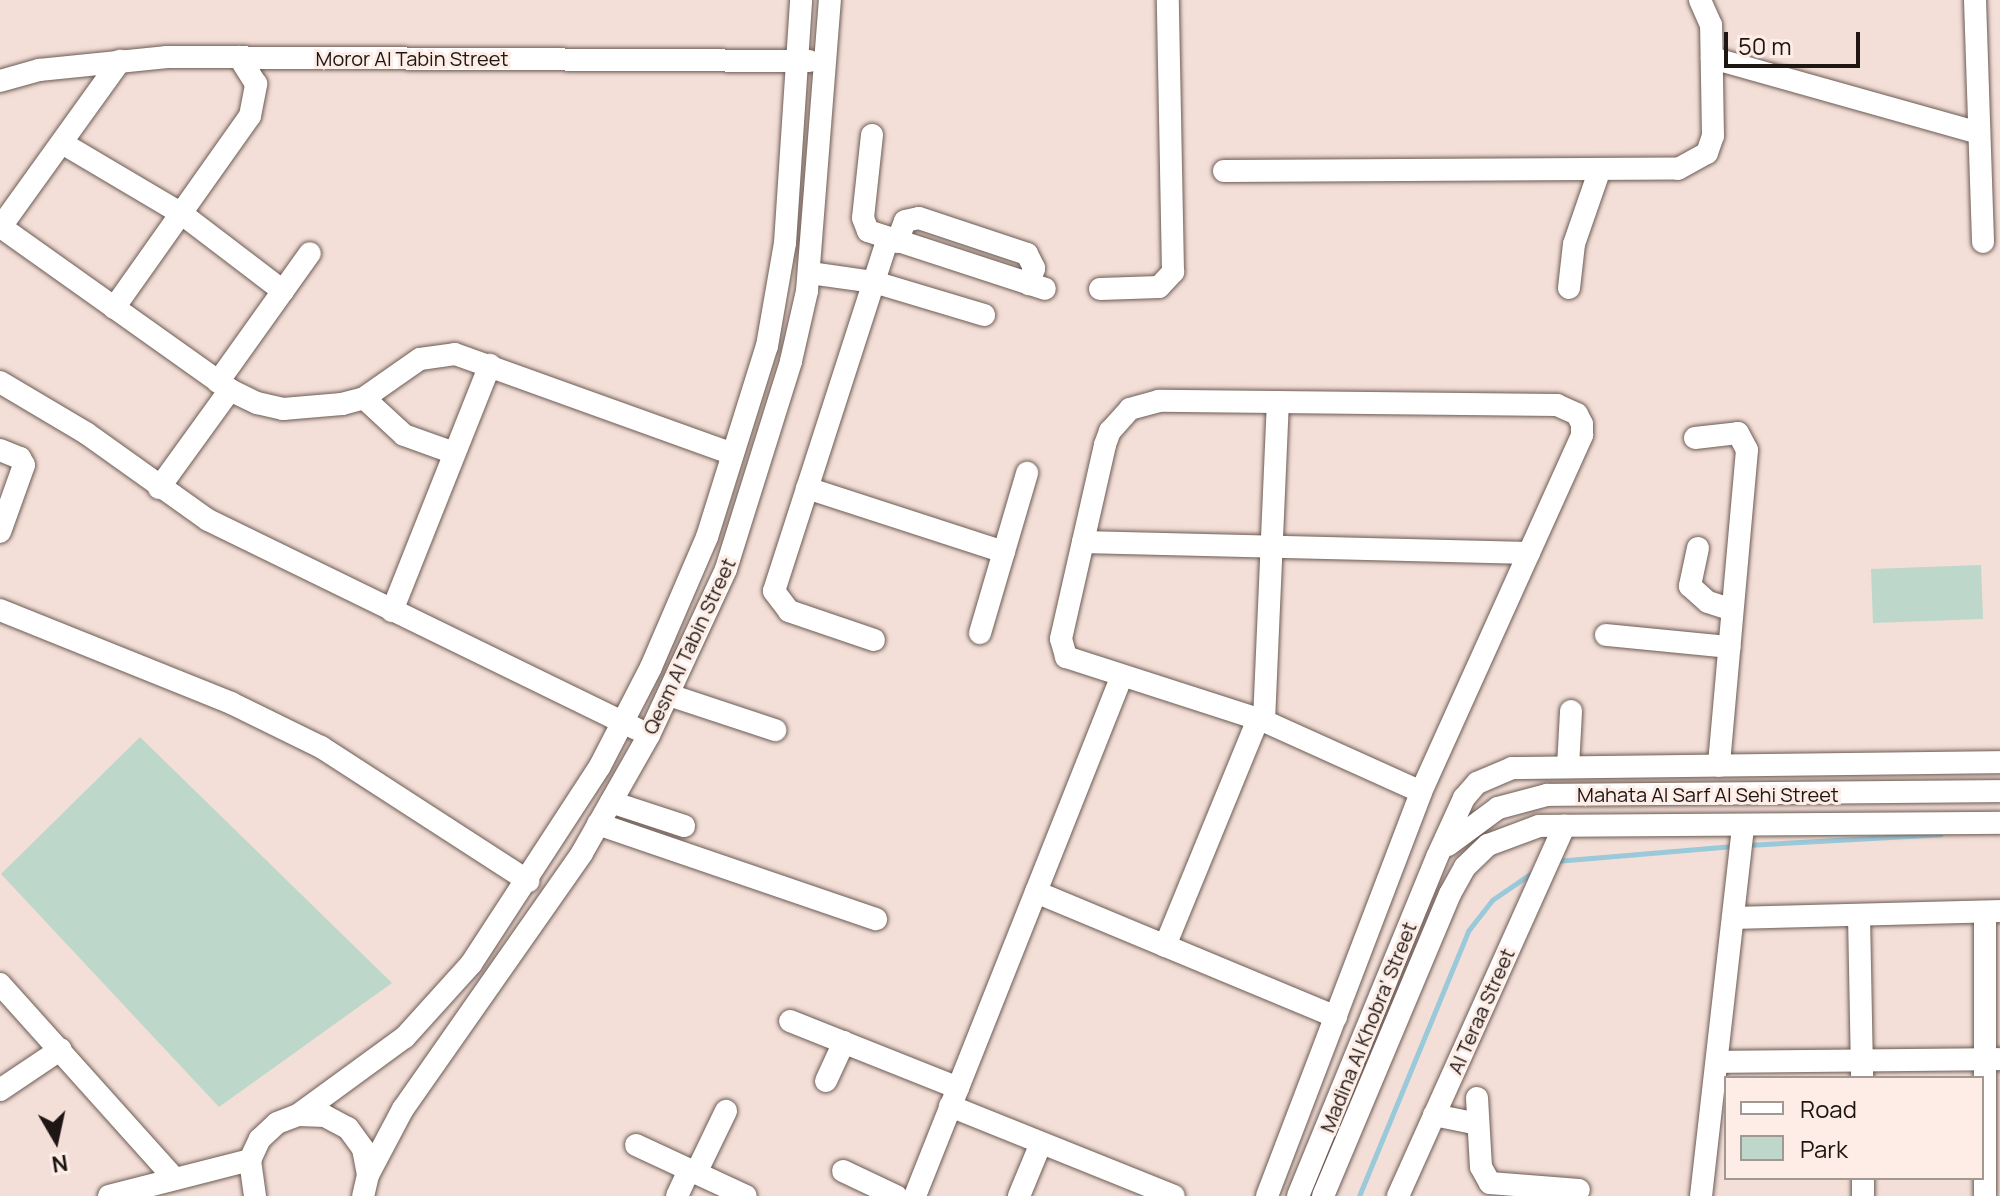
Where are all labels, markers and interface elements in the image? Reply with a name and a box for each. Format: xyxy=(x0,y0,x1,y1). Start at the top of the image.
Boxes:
scale bar xyxy=(1728,16,1864,66)
text: 50 m xyxy=(1738,29,1792,62)
street label: Moror Al Tabin Street xyxy=(316,46,508,70)
street label: Qesm Al Tabin Street xyxy=(638,554,740,738)
street label: Mahata Al Sarf Al Sehi Street xyxy=(1577,782,1839,806)
street label: Madina Al Khobra' Street xyxy=(1315,918,1421,1136)
street label: Al Teraa Street xyxy=(1443,944,1519,1078)
legend xyxy=(1724,1076,1984,1180)
text: Road xyxy=(1800,1092,1857,1125)
north arrow xyxy=(16,1100,96,1180)
text: Park xyxy=(1800,1132,1848,1165)
text: N xyxy=(50,1148,70,1180)

